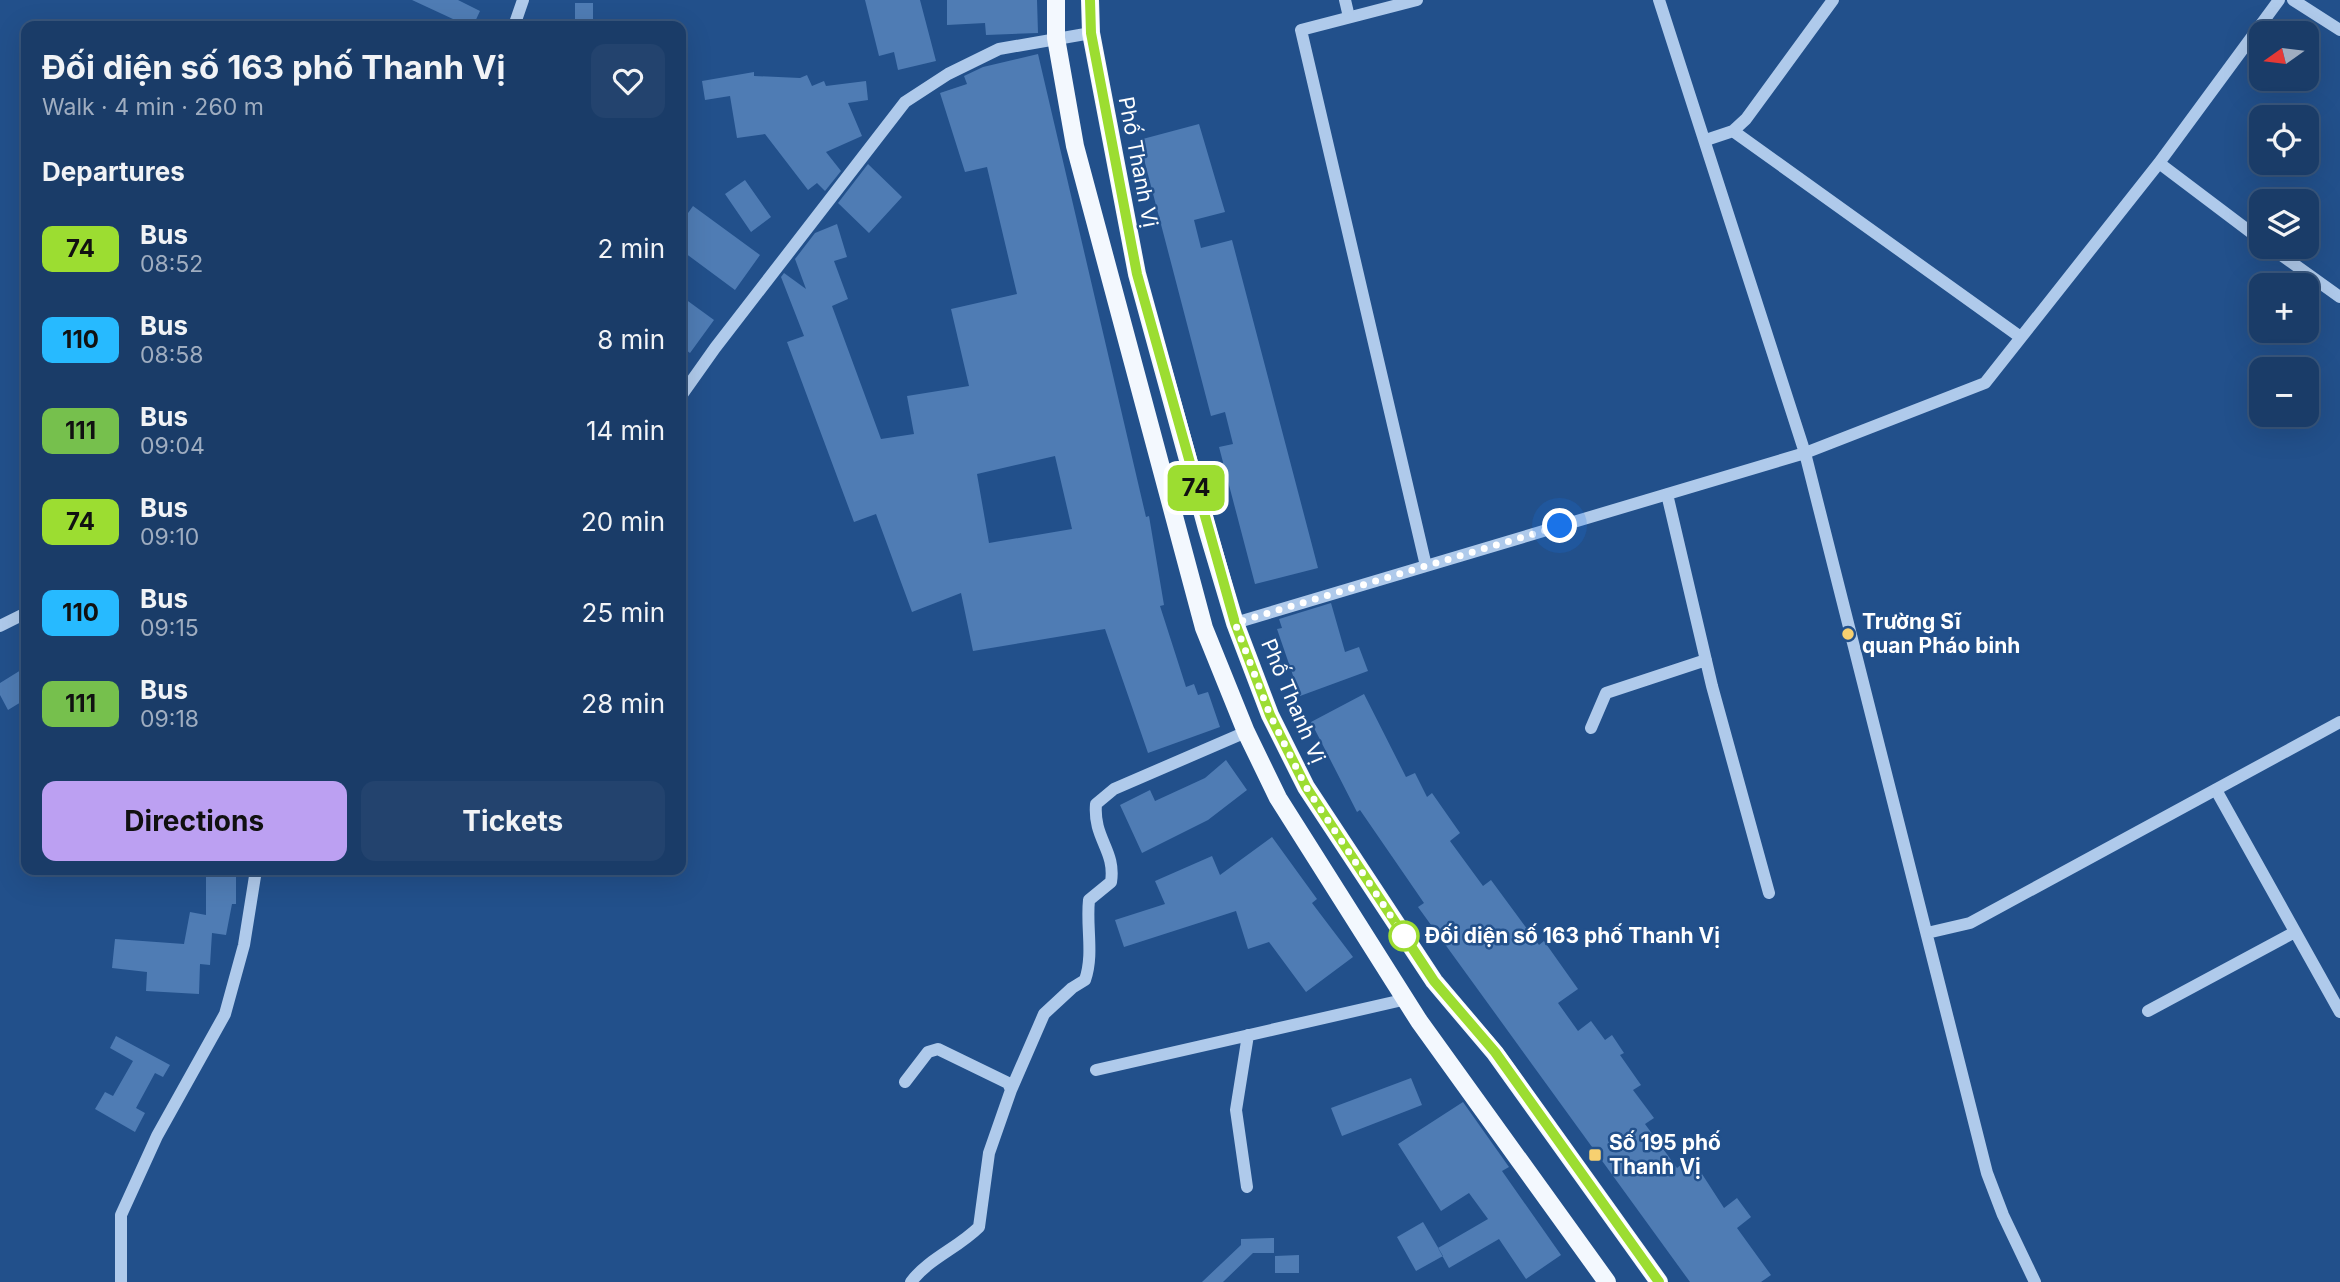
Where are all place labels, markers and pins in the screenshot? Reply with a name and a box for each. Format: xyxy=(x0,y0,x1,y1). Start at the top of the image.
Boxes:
place label: Trường Sĩ quan Pháo binh xyxy=(1862,609,2020,658)
marker: Trường Sĩ quan Pháo binh xyxy=(1840,626,1856,642)
marker: Đối diện số 163 phố Thanh Vị xyxy=(1389,921,1419,951)
place label: Đối diện số 163 phố Thanh Vị xyxy=(1425,923,1720,948)
place label: Số 195 phố Thanh Vị xyxy=(1609,1130,1721,1179)
marker: Số 195 phố Thanh Vị xyxy=(1587,1147,1603,1163)

